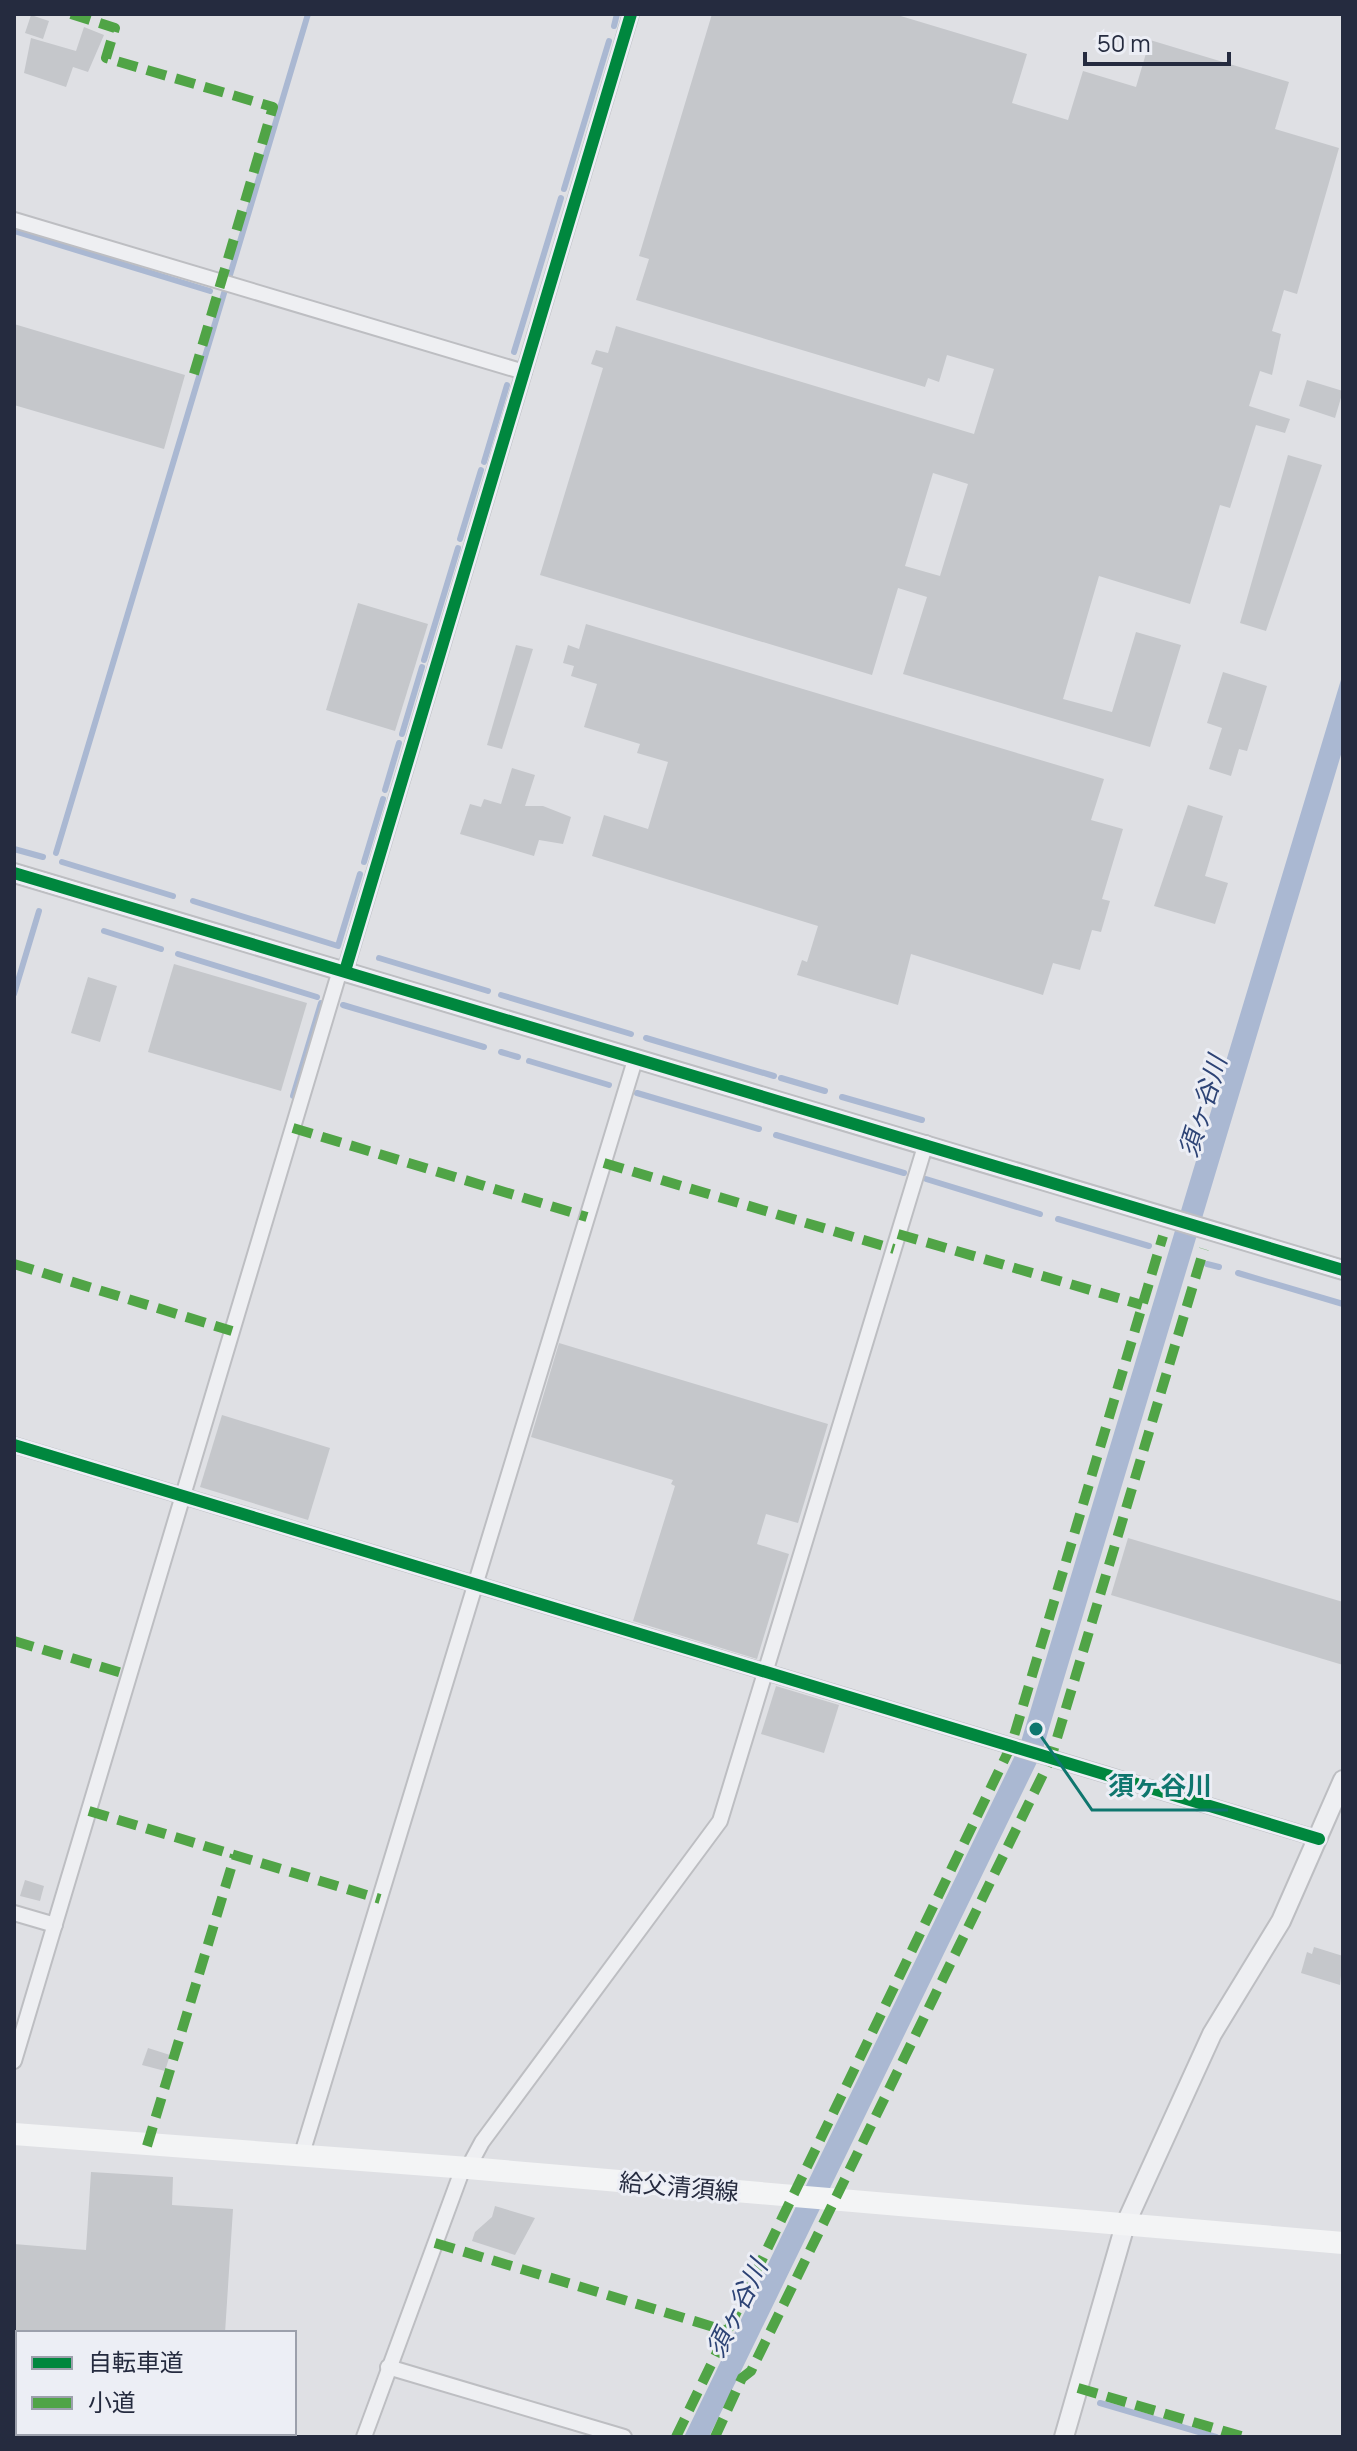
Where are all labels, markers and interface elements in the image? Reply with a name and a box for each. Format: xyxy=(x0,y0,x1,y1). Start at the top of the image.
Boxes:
scale bar xyxy=(1085,16,1229,66)
text: 50 m xyxy=(1097,26,1151,59)
water label: 須ヶ谷川 xyxy=(1170,1048,1235,1161)
callout: 須ヶ谷川 xyxy=(1092,1760,1228,1810)
text: 須ヶ谷川 xyxy=(1108,1767,1212,1803)
street label: 給父清須線 xyxy=(618,2164,740,2208)
water label: 須ヶ谷川 xyxy=(697,2251,776,2363)
legend xyxy=(16,2331,296,2435)
text: 自転車道 xyxy=(88,2345,184,2378)
text: 小道 xyxy=(88,2385,136,2418)

